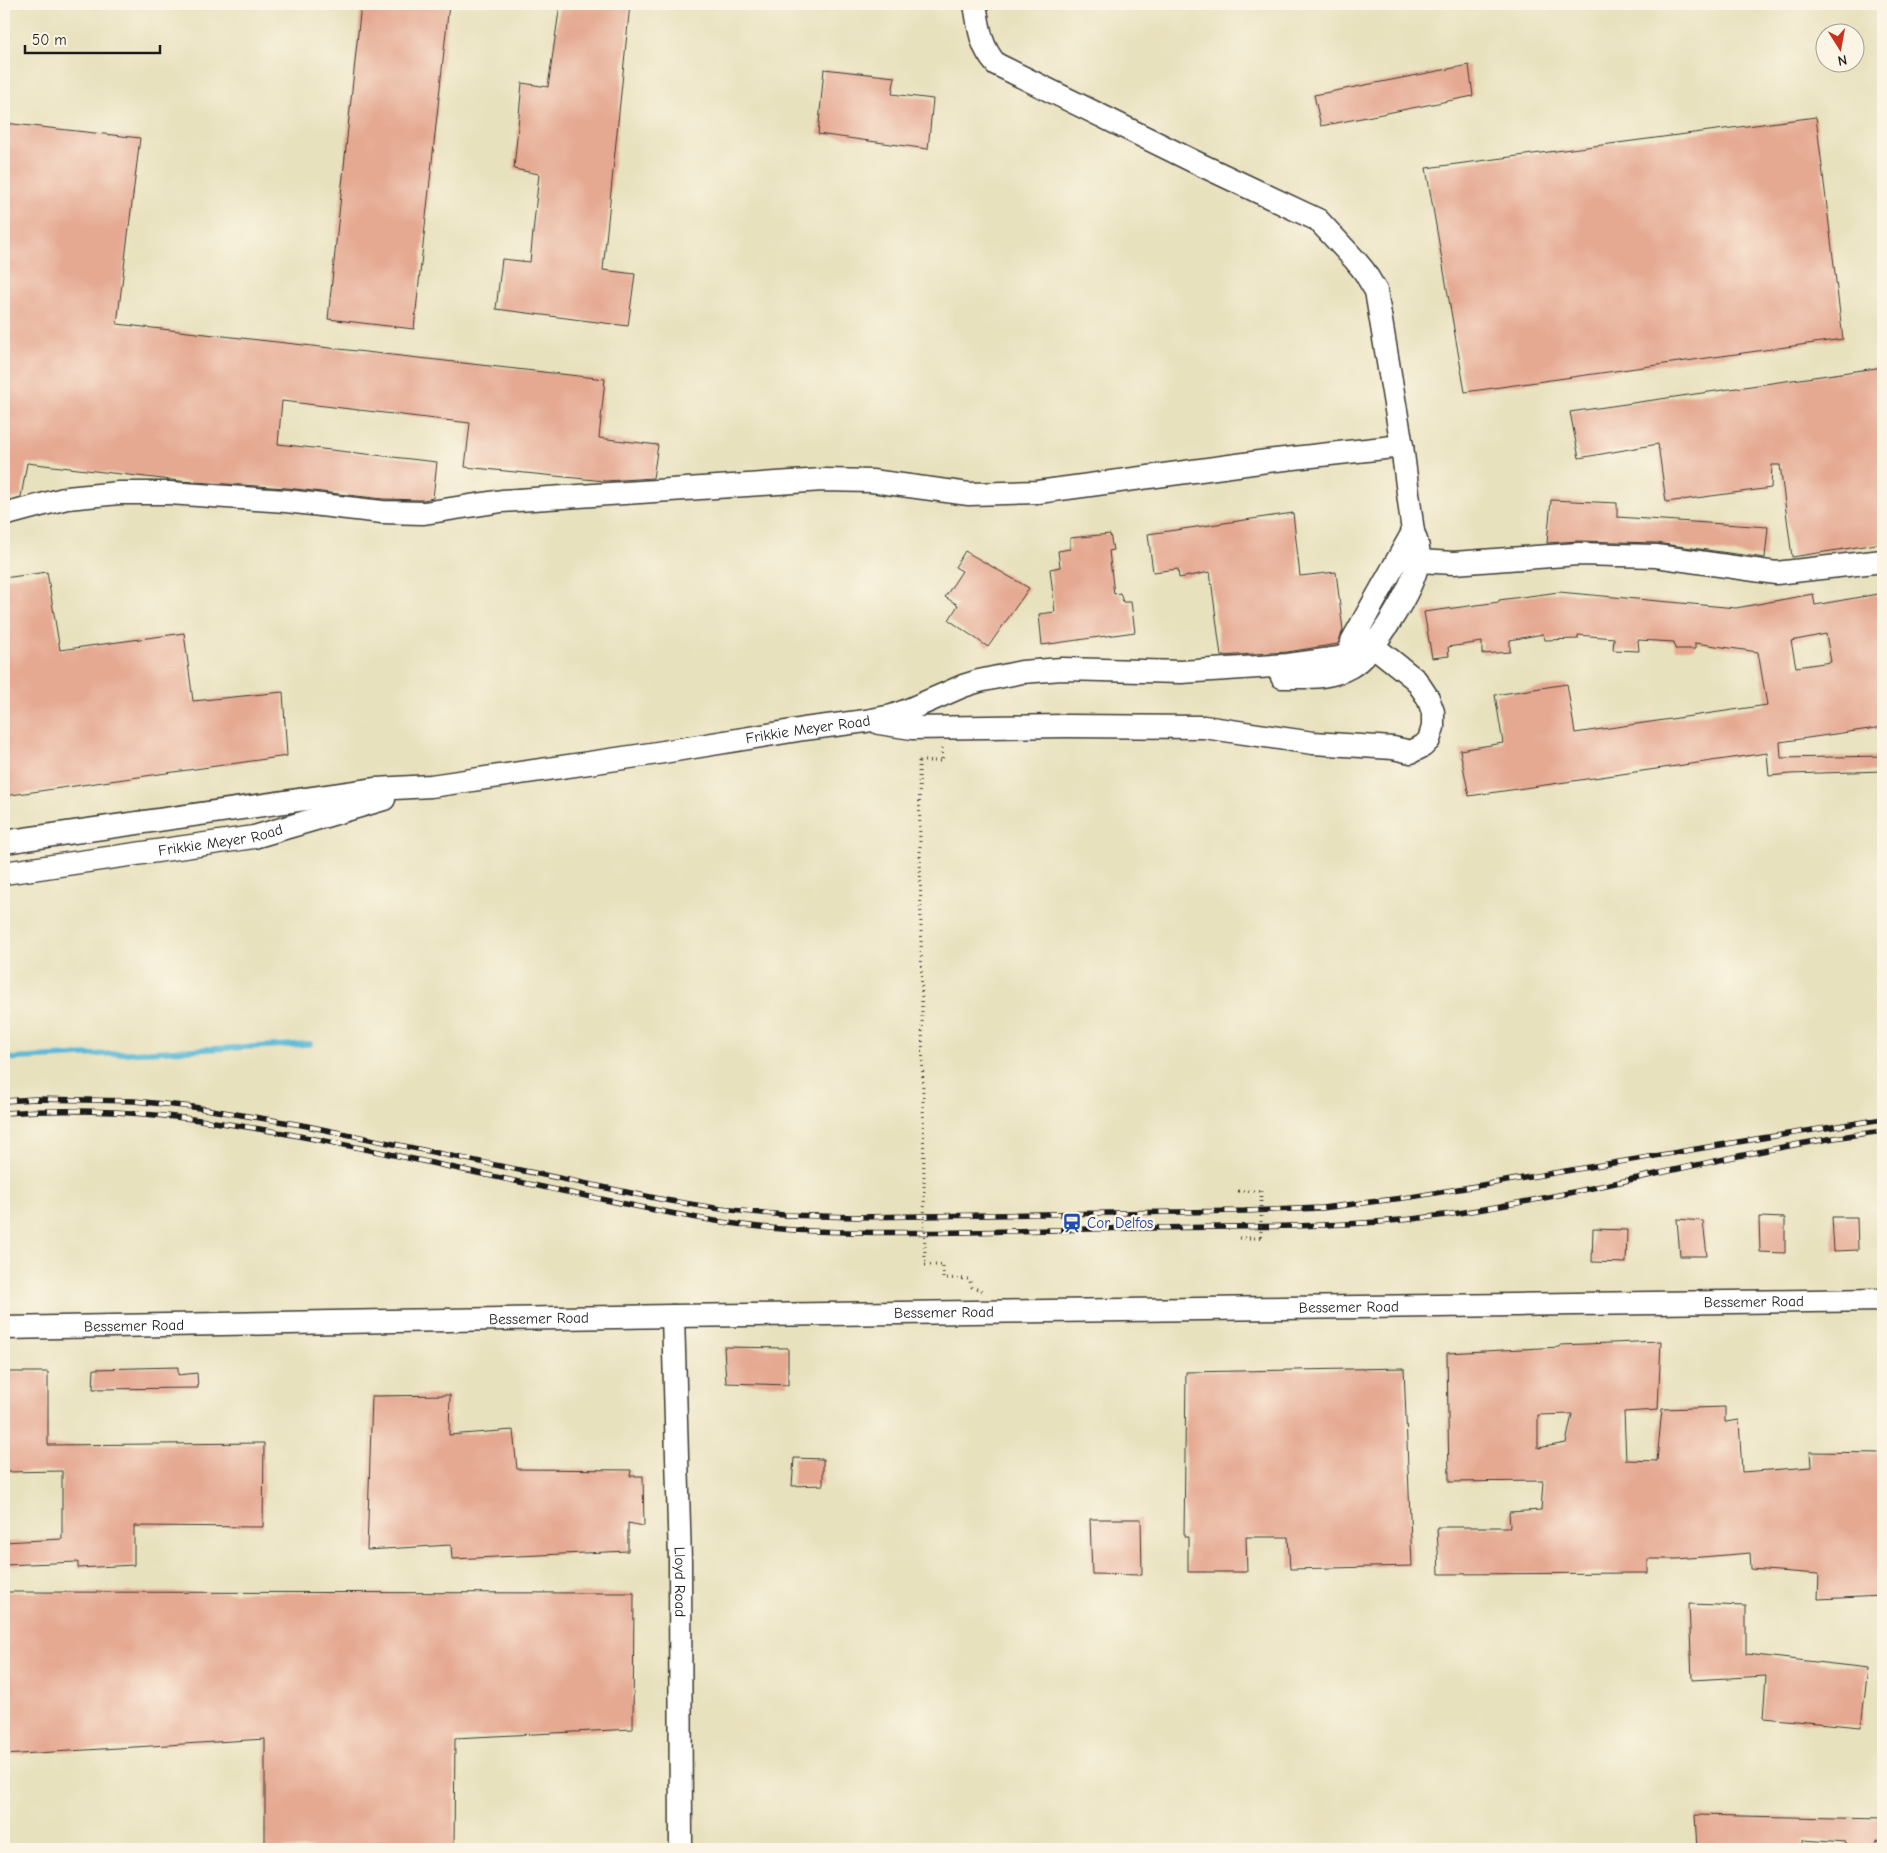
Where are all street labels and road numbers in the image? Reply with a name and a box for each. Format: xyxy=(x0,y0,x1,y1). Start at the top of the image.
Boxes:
street label: Frikkie Meyer Road xyxy=(744,711,872,747)
street label: Frikkie Meyer Road xyxy=(157,820,285,860)
street label: Bessemer Road xyxy=(1704,1292,1804,1311)
street label: Bessemer Road xyxy=(1299,1297,1399,1317)
street label: Bessemer Road xyxy=(894,1303,994,1322)
street label: Bessemer Road xyxy=(489,1309,589,1328)
street label: Bessemer Road xyxy=(84,1316,184,1336)
street label: Lloyd Road xyxy=(671,1546,689,1617)

